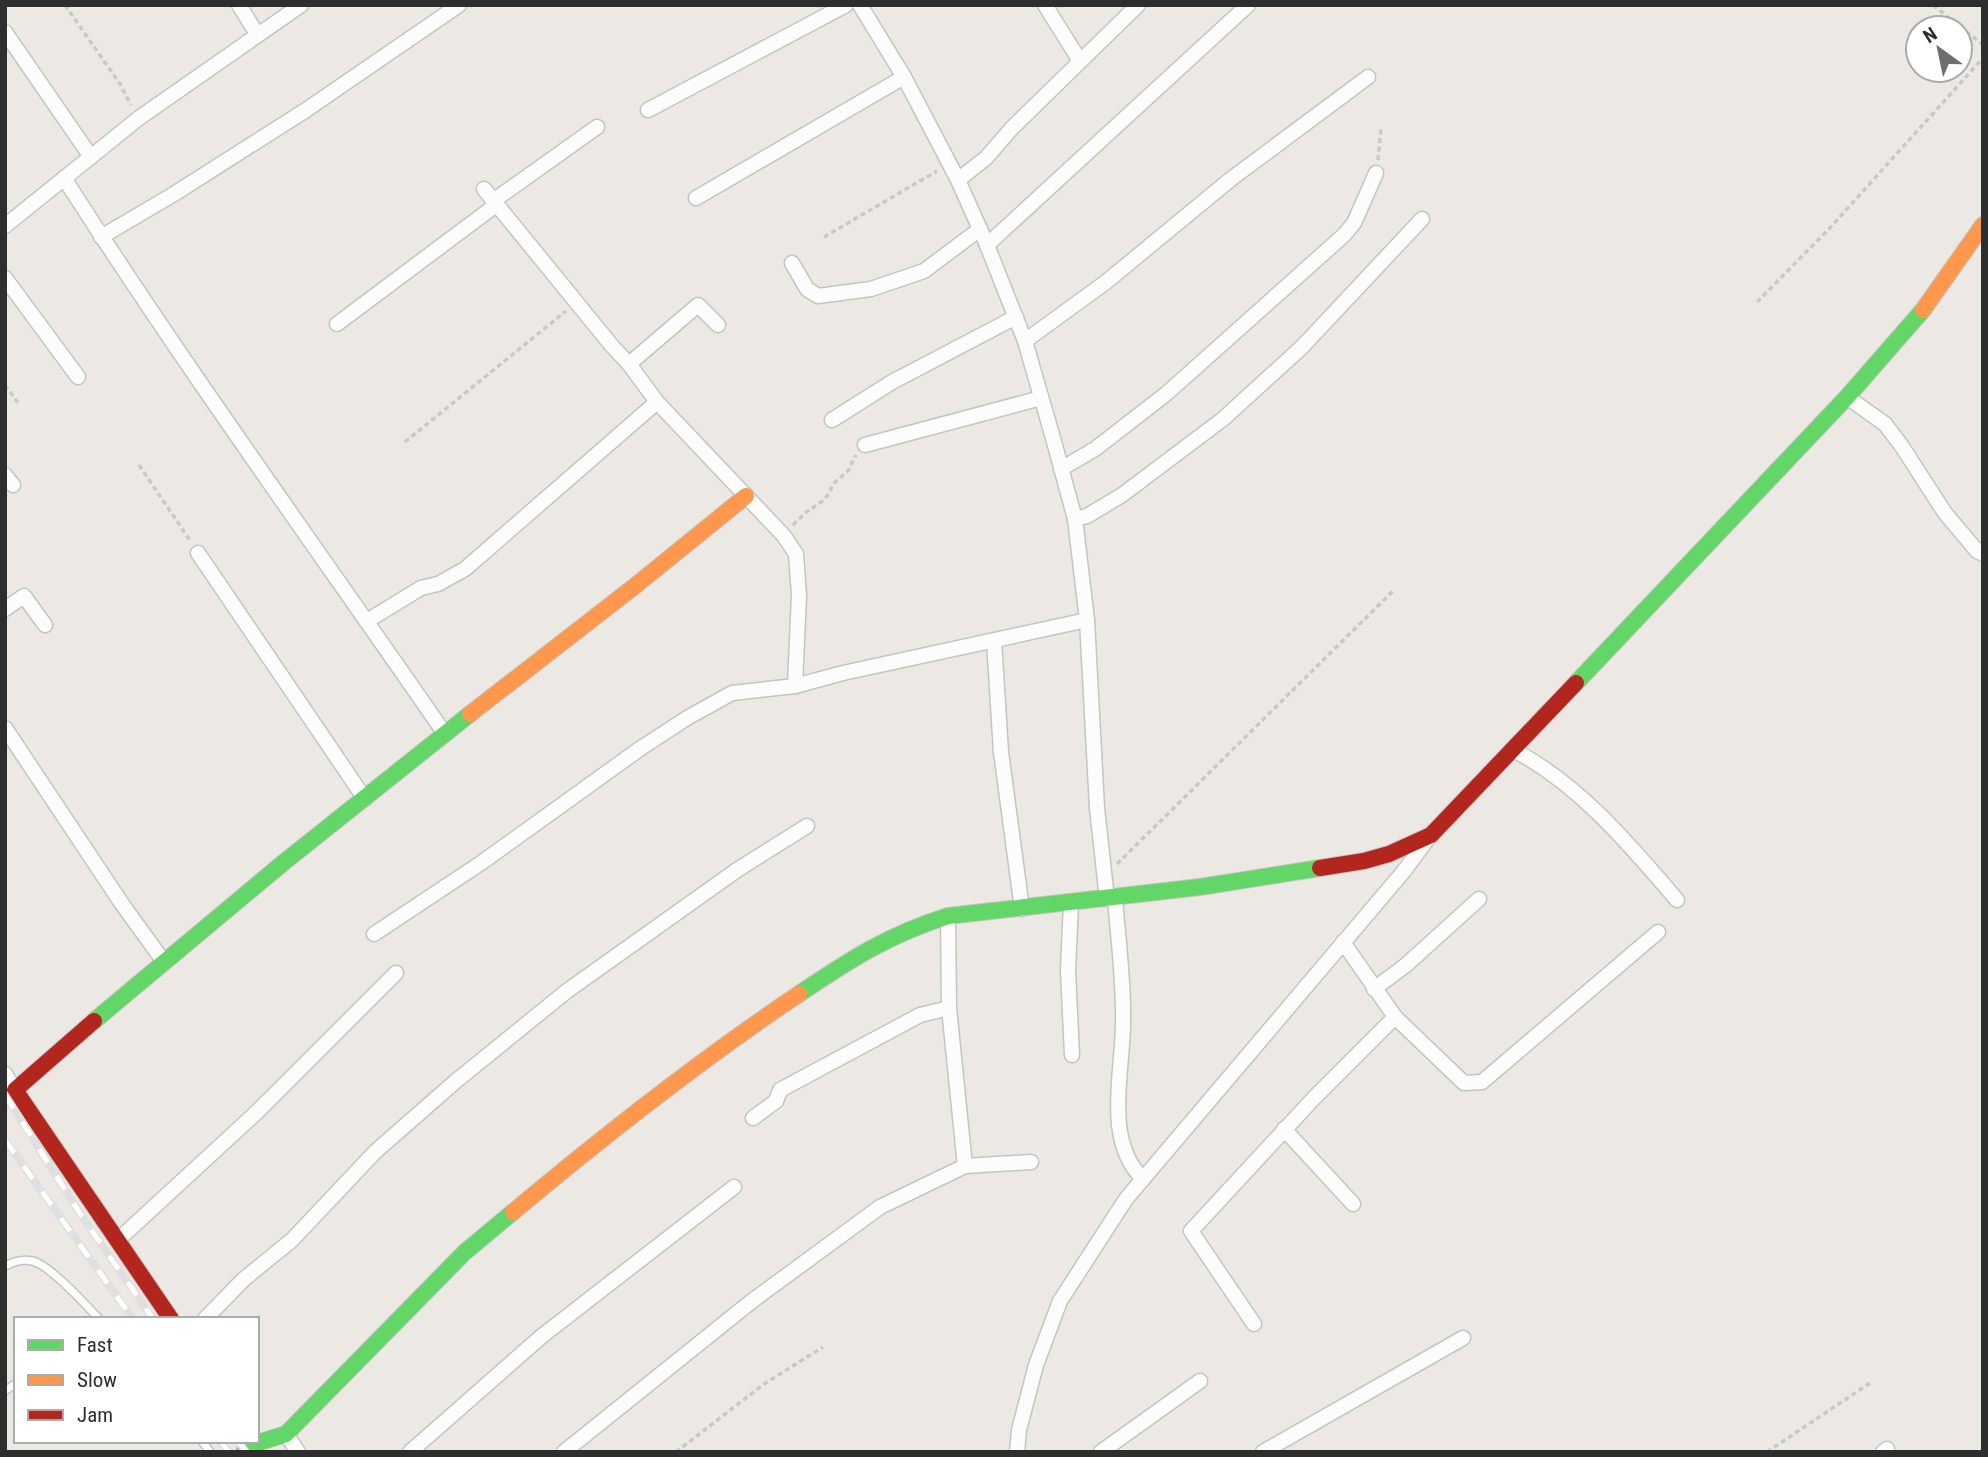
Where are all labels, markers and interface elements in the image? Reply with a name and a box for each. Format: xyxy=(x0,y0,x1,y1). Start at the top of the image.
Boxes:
north arrow xyxy=(1904,14,1974,84)
text: N xyxy=(1919,22,1941,48)
legend xyxy=(14,1317,259,1443)
text: Fast xyxy=(77,1333,113,1357)
text: Slow xyxy=(77,1368,117,1392)
text: Jam xyxy=(77,1403,113,1427)

